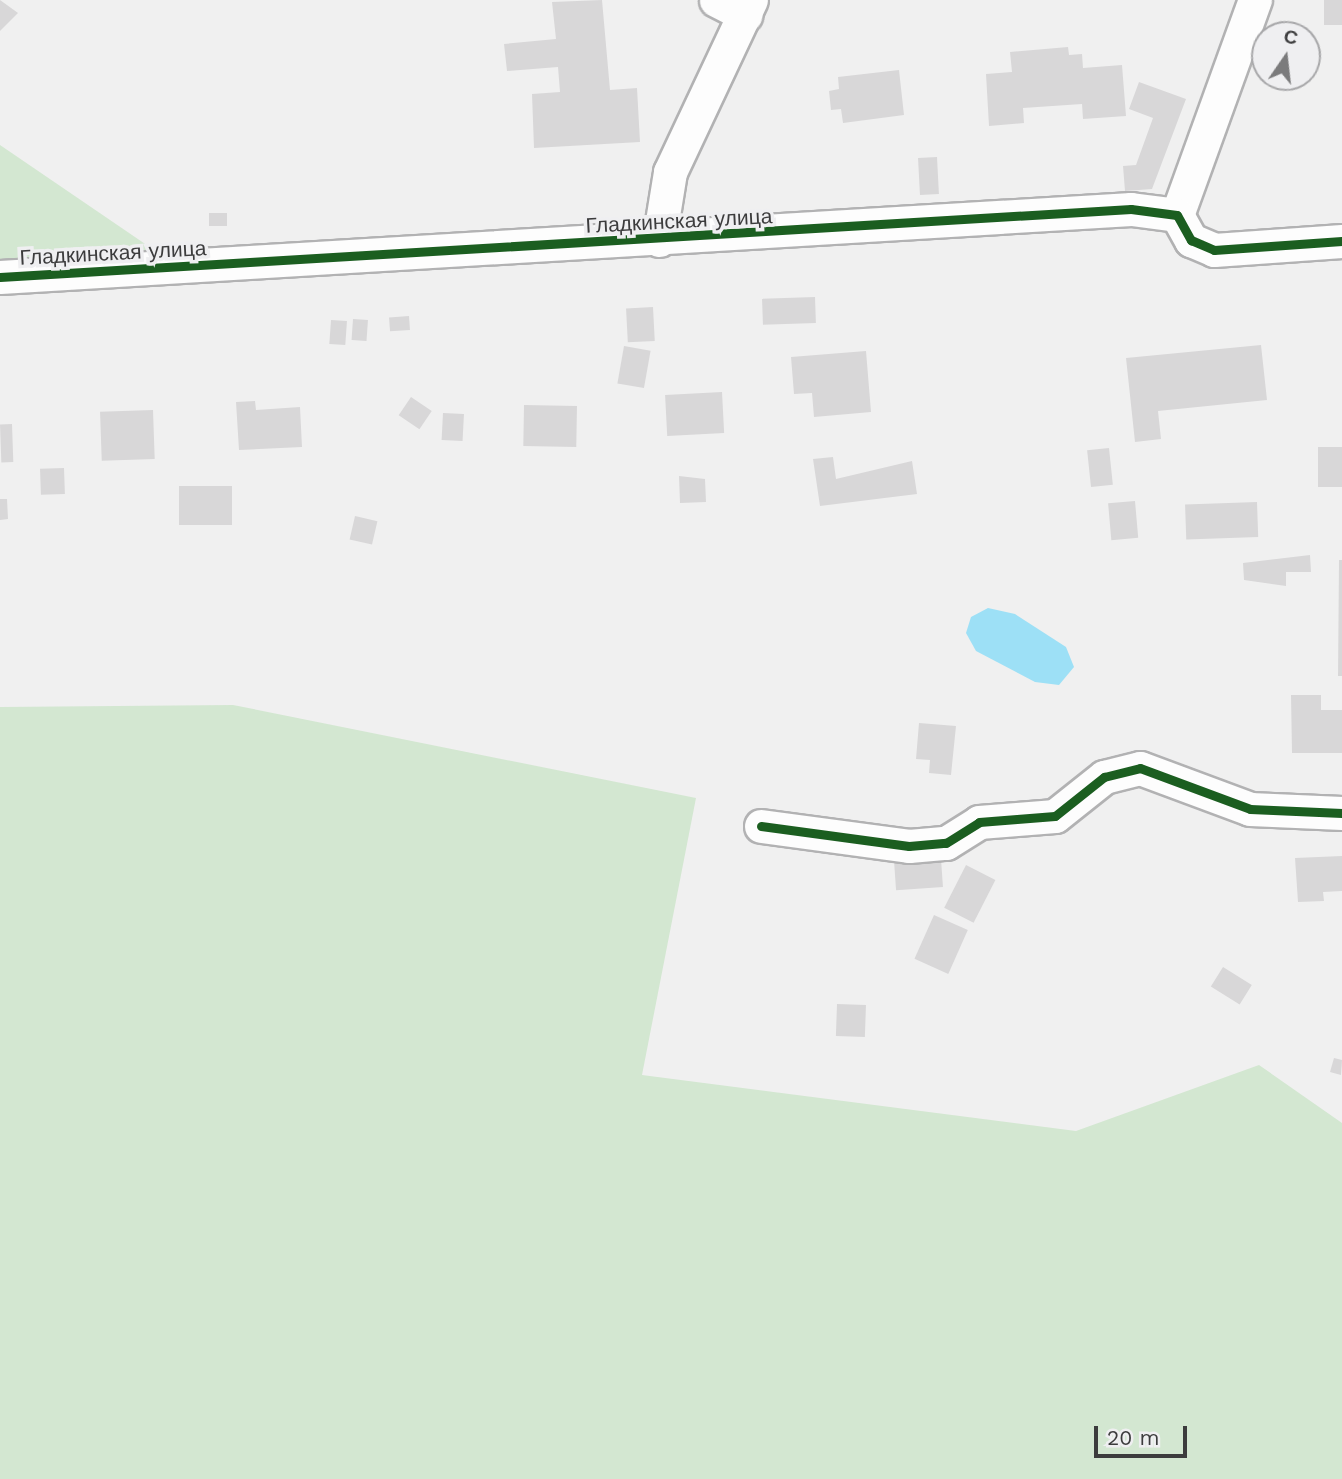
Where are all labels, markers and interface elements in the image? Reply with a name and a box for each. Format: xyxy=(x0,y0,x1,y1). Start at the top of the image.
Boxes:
north arrow xyxy=(1251,21,1321,91)
text: С xyxy=(1281,24,1300,50)
street label: Гладкинская улица xyxy=(585,204,773,238)
street label: Гладкинская улица xyxy=(19,236,207,270)
scale bar xyxy=(1097,1412,1190,1456)
text: 20 m xyxy=(1107,1425,1159,1450)

